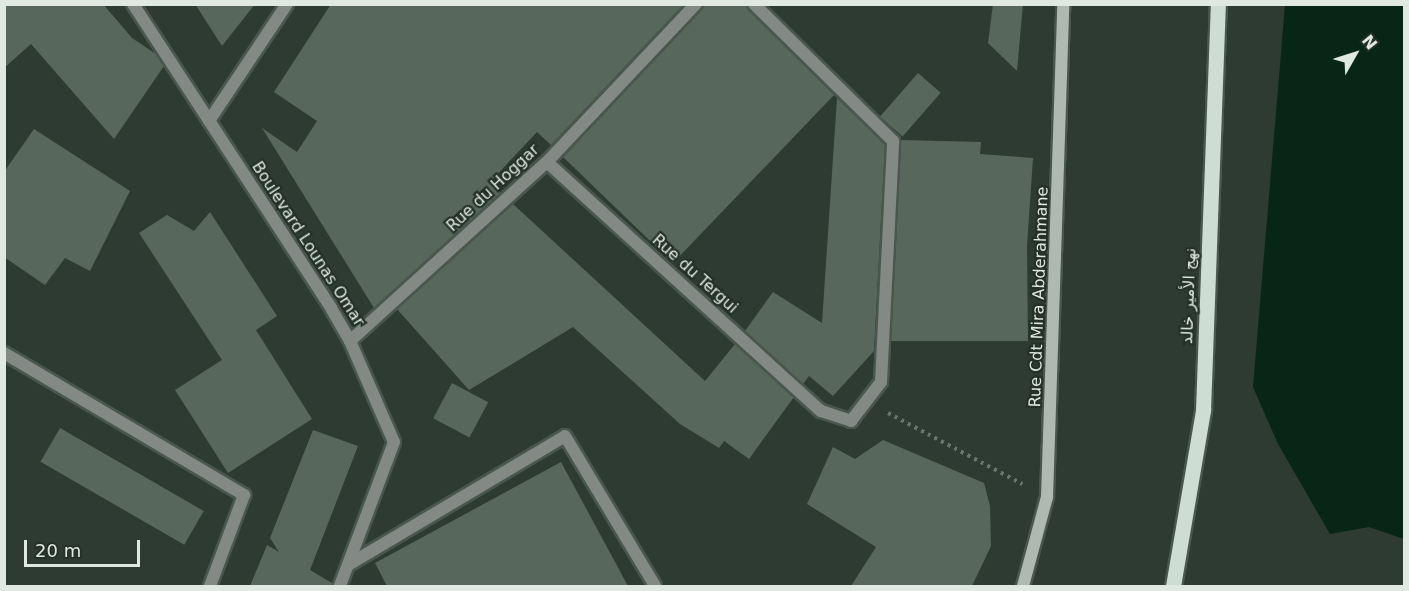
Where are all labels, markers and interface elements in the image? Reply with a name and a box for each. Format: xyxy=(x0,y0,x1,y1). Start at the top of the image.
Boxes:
north arrow xyxy=(1325,24,1385,84)
text: N xyxy=(1358,31,1381,54)
street label: Rue du Hoggar xyxy=(443,140,543,236)
street label: Boulevard Lounas Omar xyxy=(248,158,368,330)
street label: Rue Cdt Mira Abderahmane xyxy=(1026,186,1052,408)
street label: Rue du Tergui xyxy=(648,230,742,318)
street label: نهج الأمير خالد xyxy=(1178,248,1200,344)
scale bar xyxy=(27,528,142,566)
text: 20 m xyxy=(35,540,81,561)

